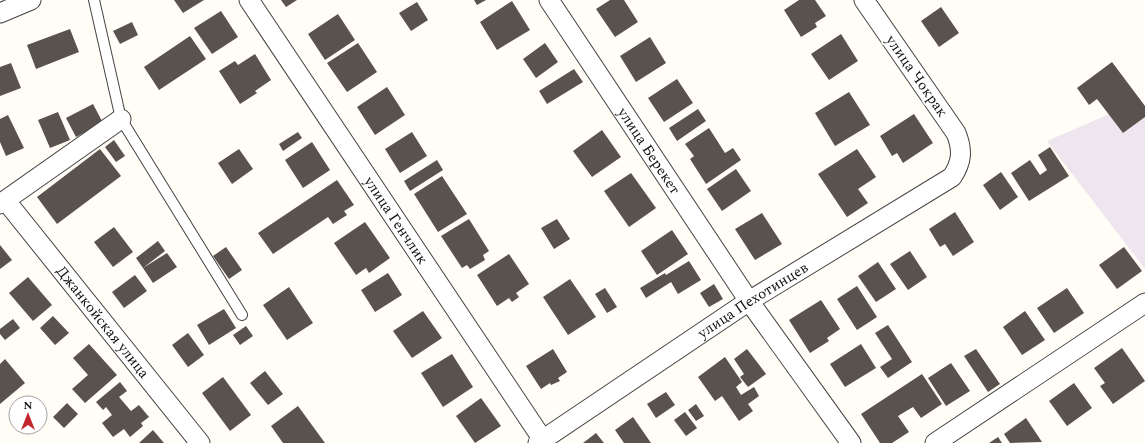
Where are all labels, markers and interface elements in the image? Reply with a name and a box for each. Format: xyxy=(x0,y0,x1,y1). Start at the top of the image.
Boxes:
street label: улица Чокрак xyxy=(879,30,954,122)
street label: улица Берекет xyxy=(611,102,686,199)
street label: улица Генчлик xyxy=(357,171,434,269)
street label: улица Пехотинцев xyxy=(692,256,813,345)
street label: Джанкойская улица xyxy=(50,261,155,384)
north arrow xyxy=(8,395,48,435)
text: N xyxy=(24,397,33,414)

